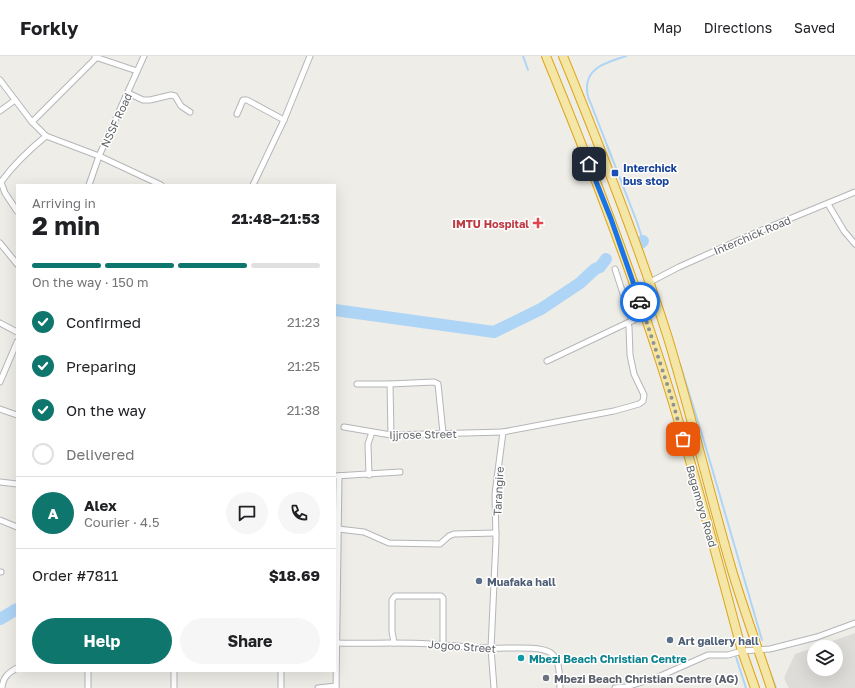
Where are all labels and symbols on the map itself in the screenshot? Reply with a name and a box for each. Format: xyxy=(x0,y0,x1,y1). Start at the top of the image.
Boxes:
street label: NSSF Road xyxy=(98,91,134,149)
pin xyxy=(572,147,606,181)
place label: Interchick bus stop xyxy=(623,161,678,187)
marker: Interchick bus stop xyxy=(610,168,620,178)
street label: Interchick Road xyxy=(711,213,793,257)
place label: IMTU Hospital xyxy=(452,217,529,230)
marker: IMTU Hospital xyxy=(532,217,544,229)
courier xyxy=(620,282,660,322)
pin xyxy=(666,422,700,456)
street label: Ijjrose Street xyxy=(389,427,457,441)
street label: Bagamoyo Road xyxy=(684,463,720,549)
street label: Tarangire xyxy=(490,466,506,516)
place label: Muafaka hall xyxy=(487,575,556,588)
marker: Muafaka hall xyxy=(474,576,484,586)
place label: Art gallery hall xyxy=(678,634,759,647)
marker: Art gallery hall xyxy=(665,635,675,645)
street label: Jogoo Street xyxy=(428,637,496,655)
place label: Mbezi Beach Christian Centre xyxy=(529,652,687,665)
marker: Mbezi Beach Christian Centre xyxy=(516,653,526,663)
place label: Mbezi Beach Christian Centre (AG) xyxy=(554,672,739,685)
marker: Mbezi Beach Christian Centre (AG) xyxy=(541,673,551,683)

